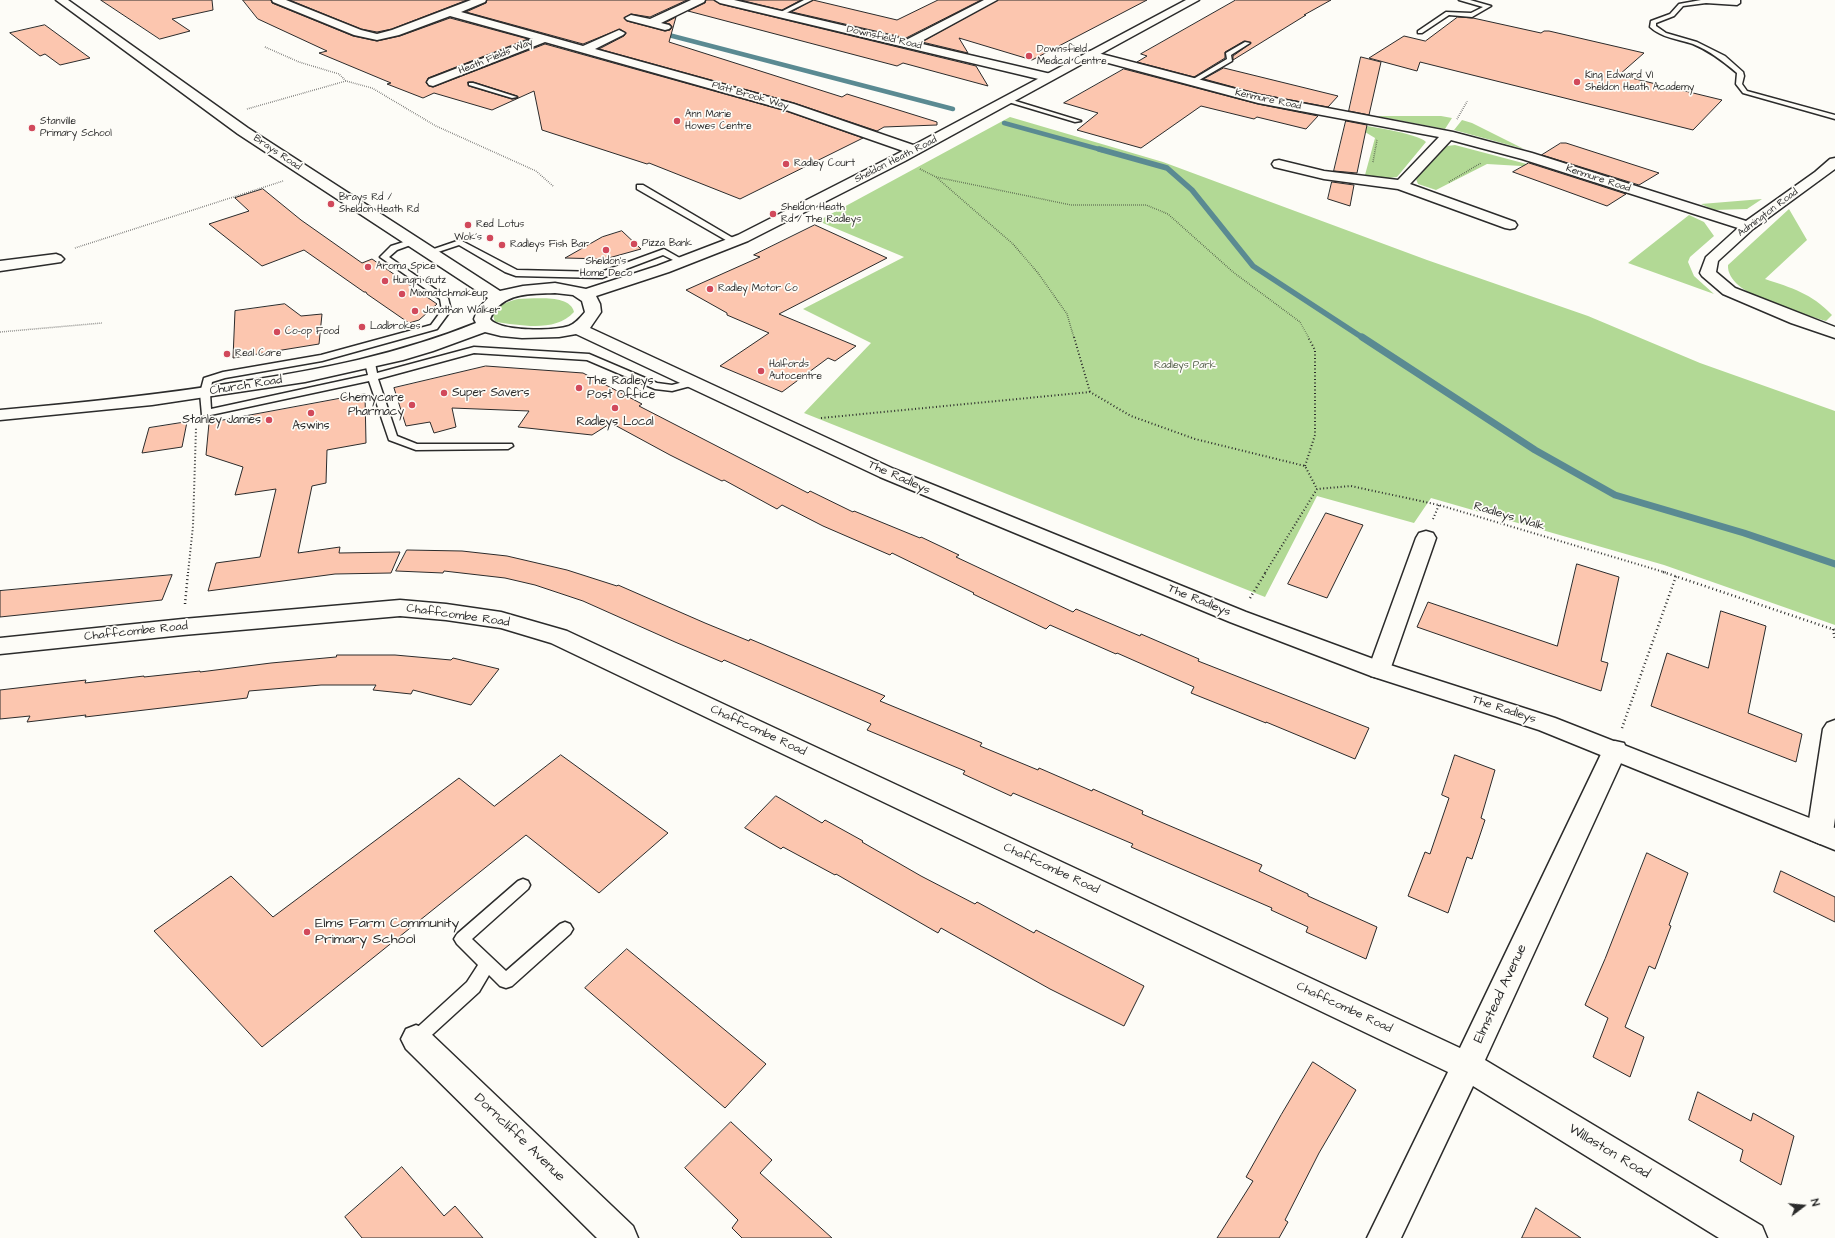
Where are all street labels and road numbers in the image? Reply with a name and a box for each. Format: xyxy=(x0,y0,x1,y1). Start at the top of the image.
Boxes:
street label: Downsfield Road xyxy=(845,24,923,52)
street label: Heath Fields Way xyxy=(457,37,535,77)
street label: Platt Brook Way xyxy=(710,79,790,113)
street label: Kenmure Road xyxy=(1234,87,1302,113)
street label: Brays Road xyxy=(251,133,303,173)
street label: Sheldon Heath Road xyxy=(853,134,939,186)
street label: Kenmure Road xyxy=(1564,163,1632,195)
street label: Admington Road xyxy=(1735,186,1801,240)
street label: Church Road xyxy=(209,373,283,399)
street label: The Radleys xyxy=(866,458,932,498)
street label: Radleys Walk xyxy=(1472,499,1546,535)
street label: The Radleys xyxy=(1165,582,1233,620)
street label: Chaffcombe Road xyxy=(405,602,511,630)
street label: Chaffcombe Road xyxy=(83,619,189,645)
street label: The Radleys xyxy=(1470,693,1538,727)
street label: Chaffcombe Road xyxy=(708,702,808,760)
street label: Chaffcombe Road xyxy=(1001,840,1101,898)
street label: Elmstead Avenue xyxy=(1471,942,1531,1046)
street label: Chaffcombe Road xyxy=(1294,979,1394,1037)
street label: Dorncliffe Avenue xyxy=(470,1090,568,1186)
street label: Willaston Road xyxy=(1565,1121,1653,1183)

